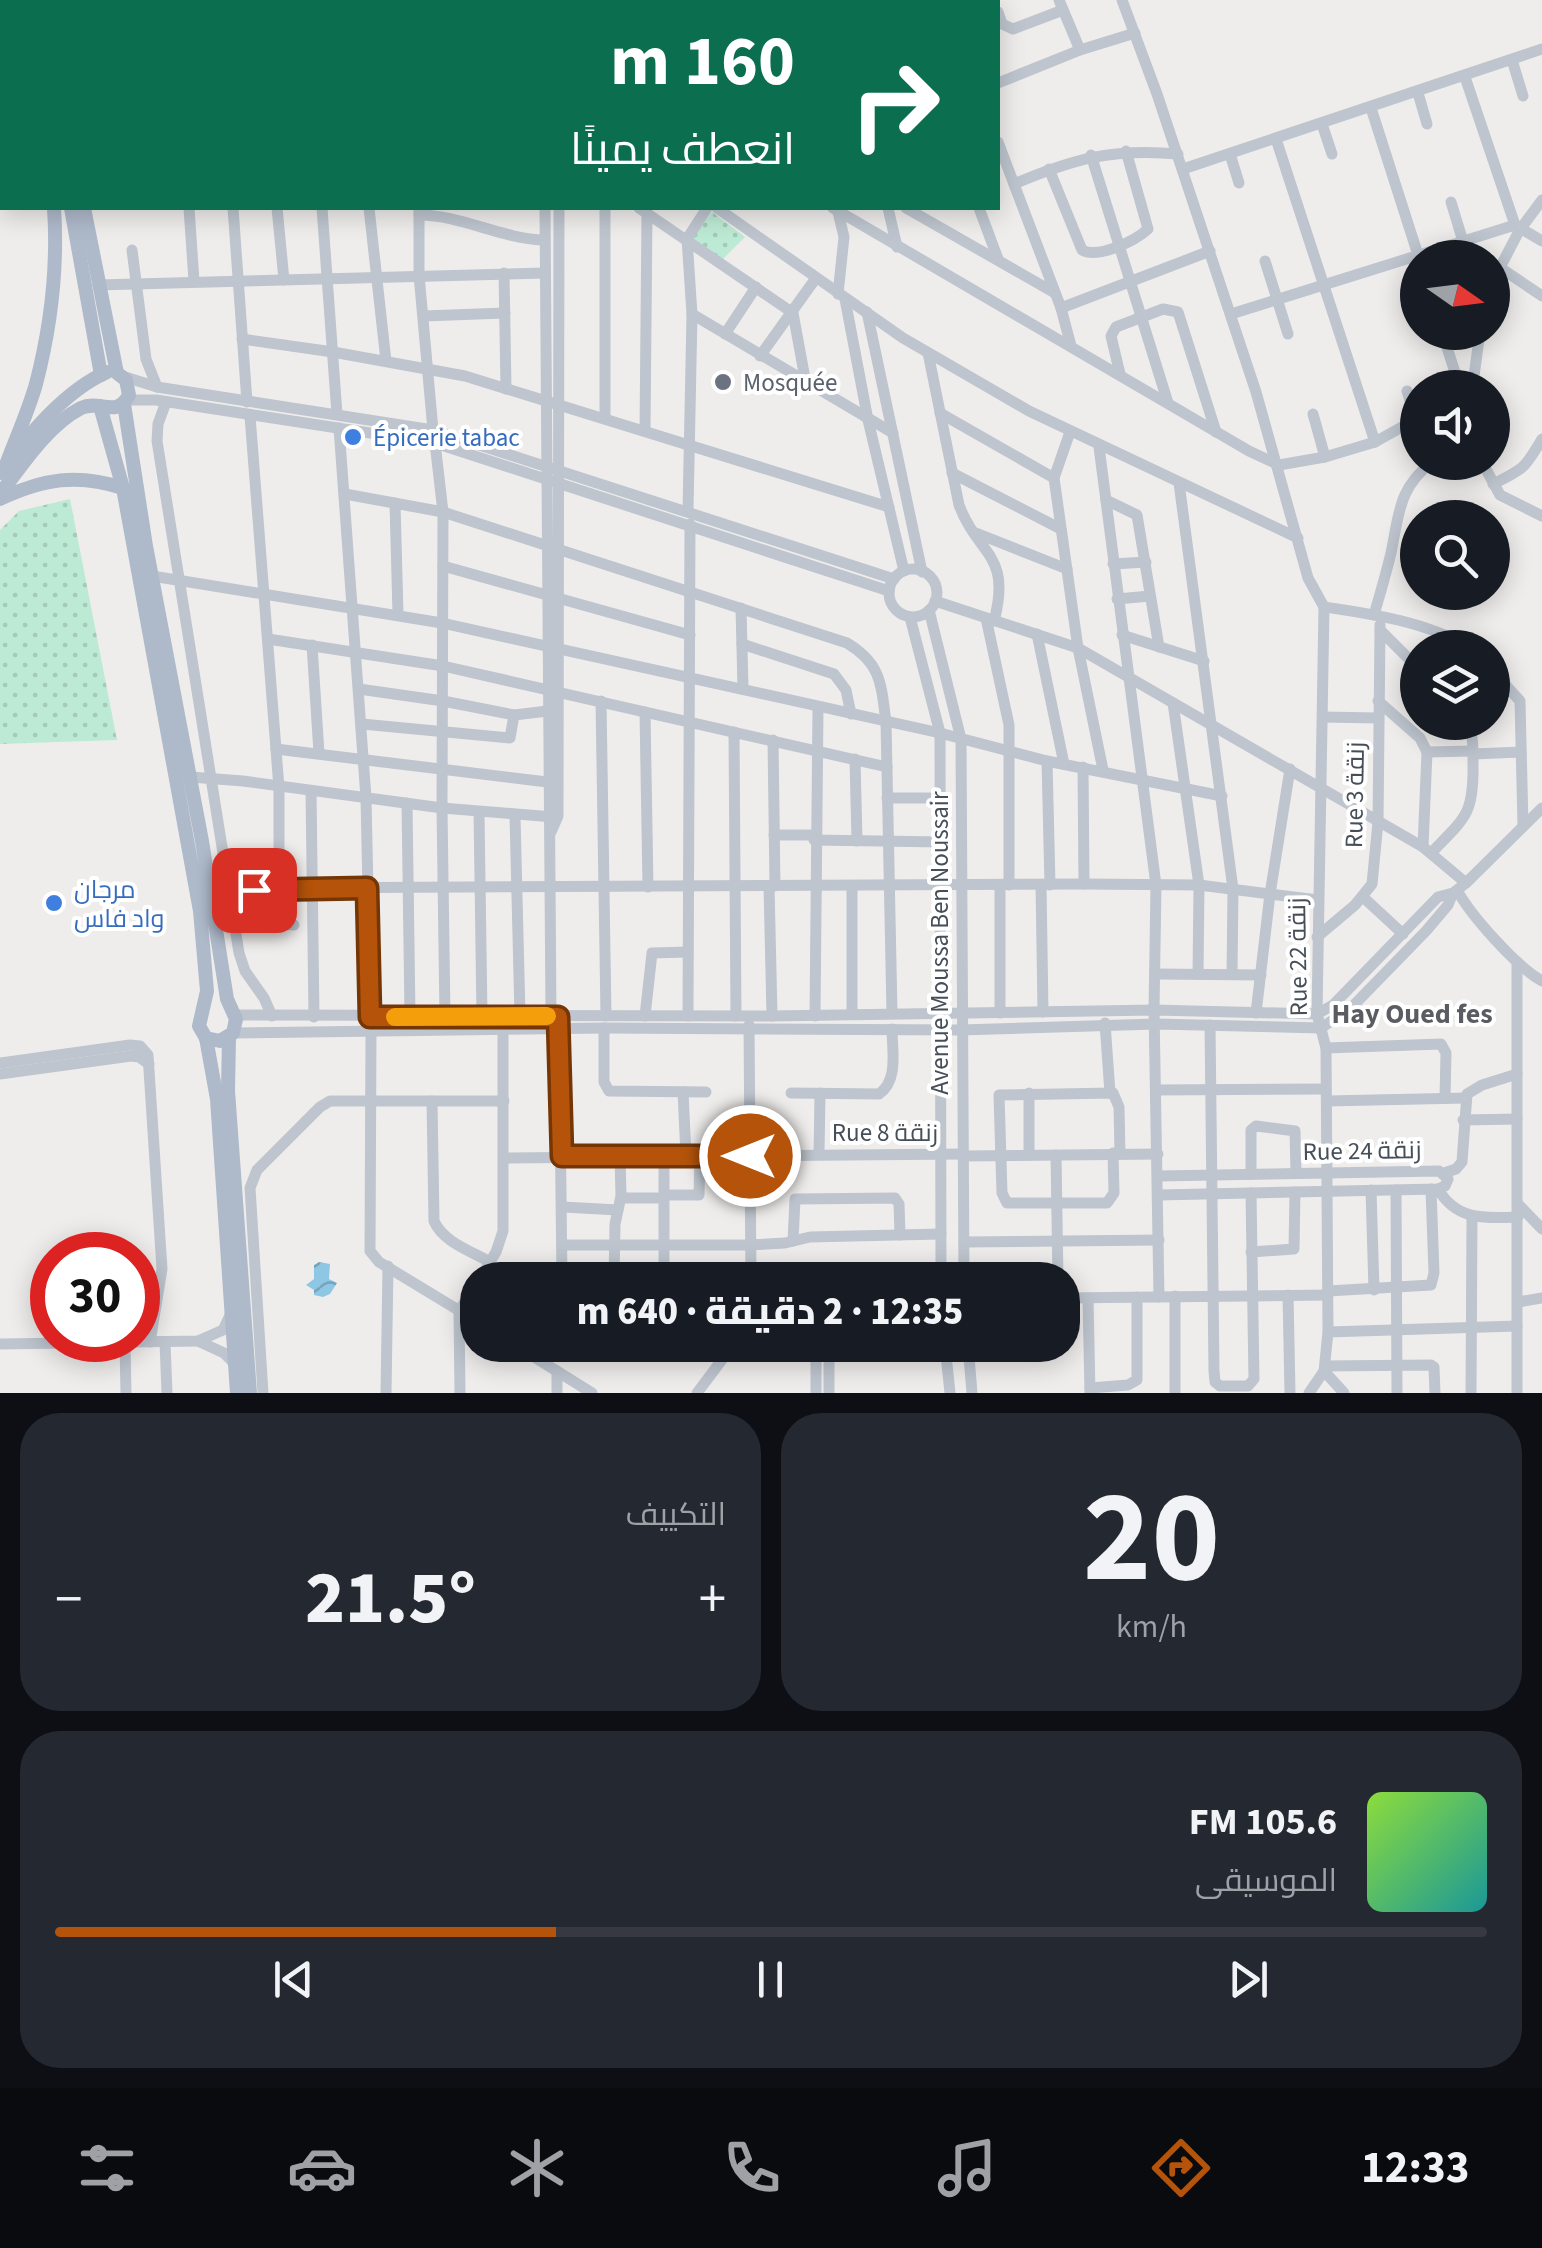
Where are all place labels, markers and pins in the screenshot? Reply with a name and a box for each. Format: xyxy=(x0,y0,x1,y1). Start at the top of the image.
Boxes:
place label: Mosquée xyxy=(743,365,837,401)
marker: Mosquée xyxy=(712,371,734,393)
place label: Épicerie tabac xyxy=(373,420,520,456)
marker: Épicerie tabac xyxy=(342,426,364,448)
pin xyxy=(212,848,297,933)
place label: مرجان واد فاس xyxy=(74,872,164,937)
marker: مرجان واد فاس xyxy=(43,892,65,914)

